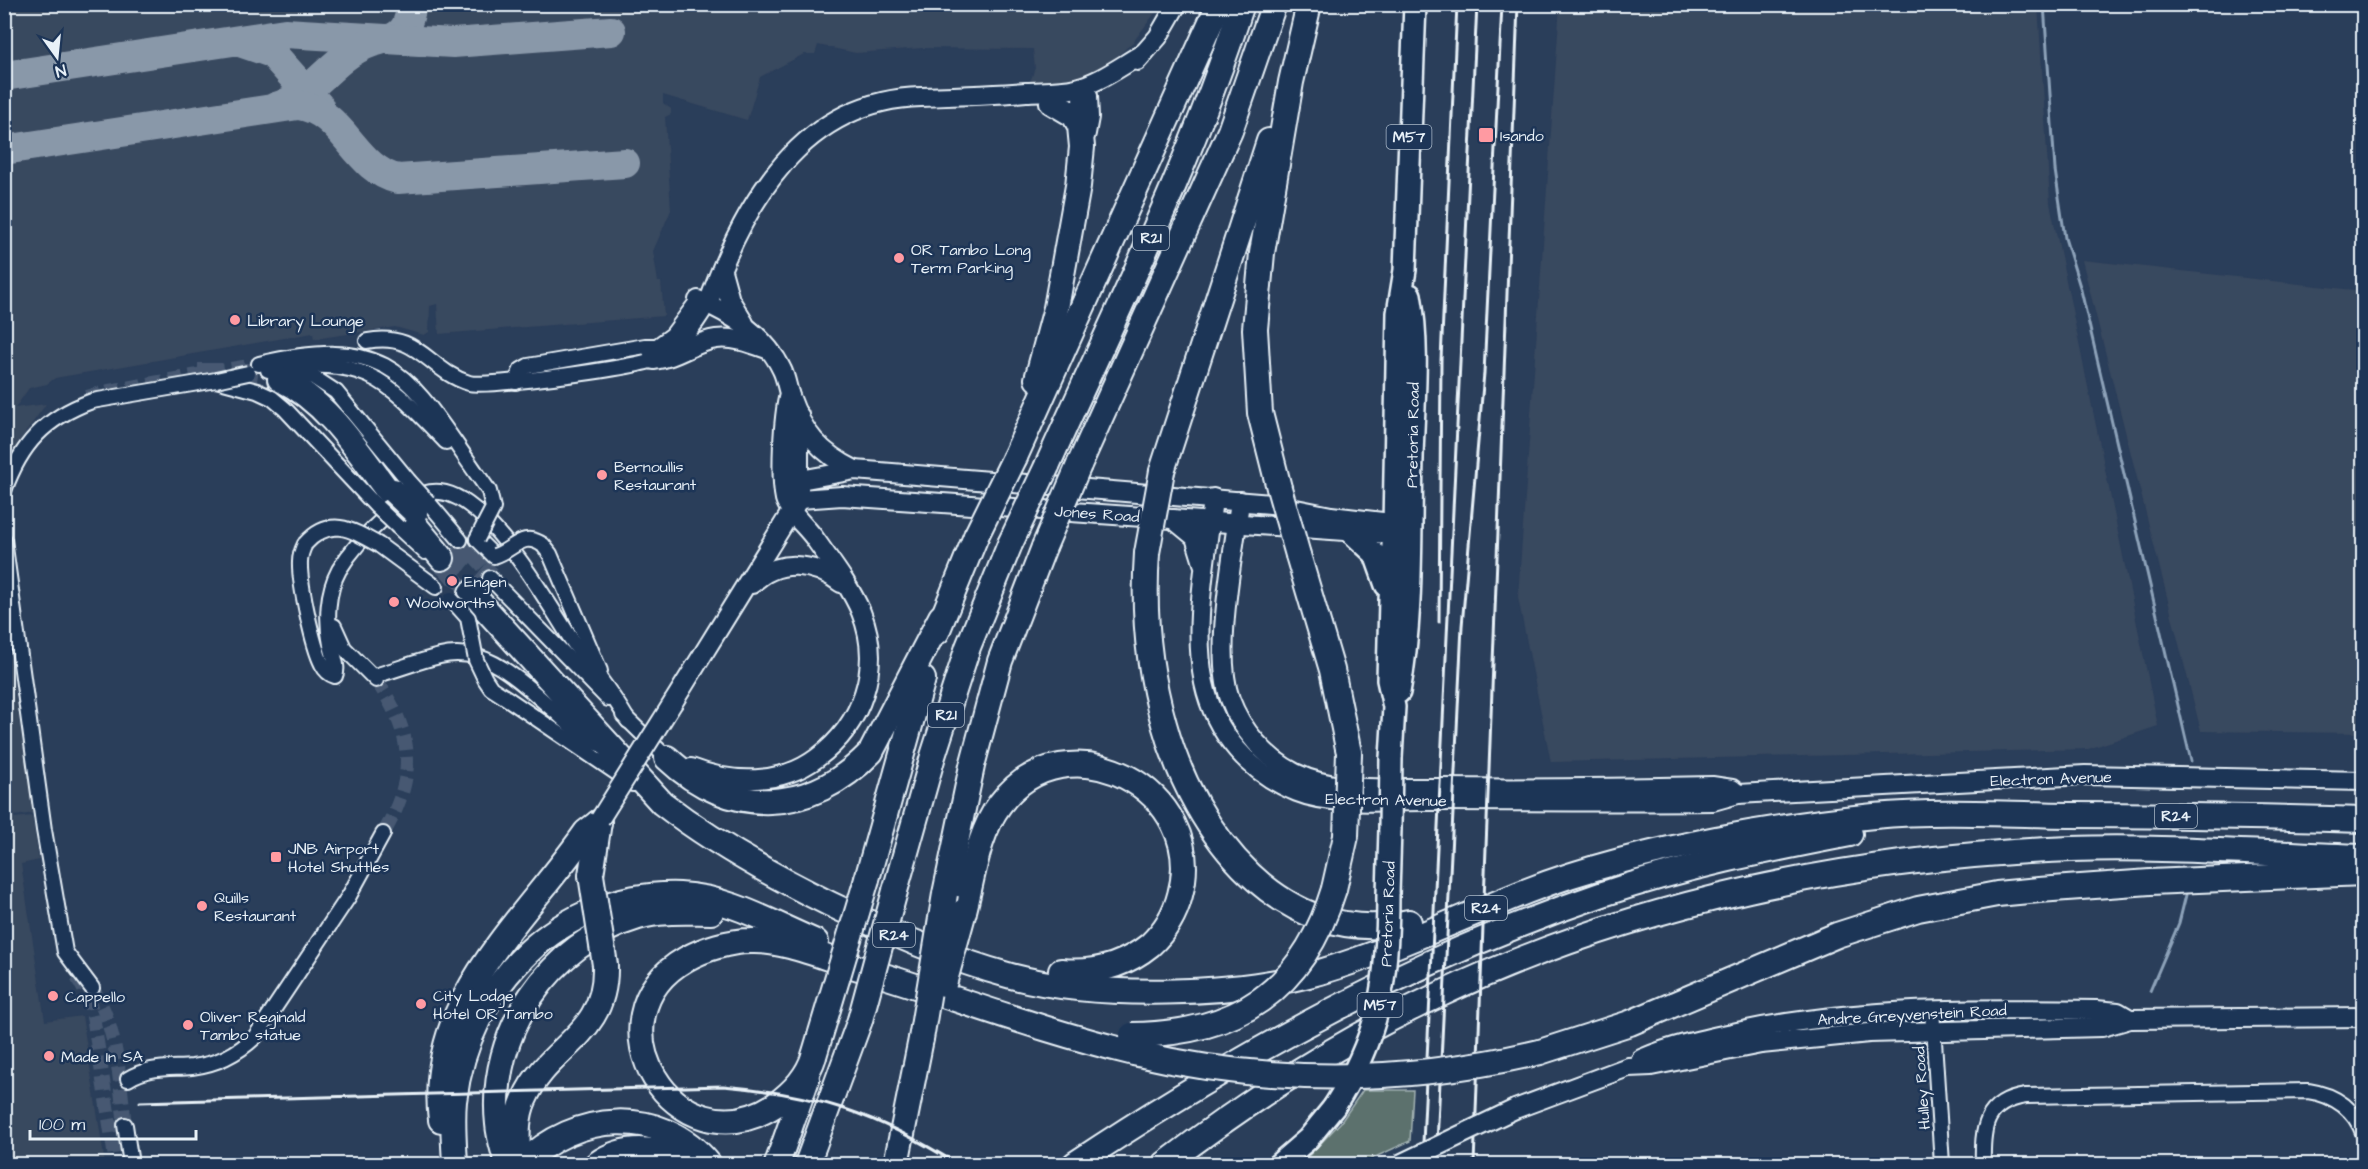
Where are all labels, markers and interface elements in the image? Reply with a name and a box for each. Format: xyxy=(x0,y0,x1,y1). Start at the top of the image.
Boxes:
north arrow xyxy=(27,27,87,87)
text: N xyxy=(53,59,68,82)
road number: M57 xyxy=(1386,125,1432,149)
place label: Isando xyxy=(1500,125,1544,147)
marker: Isando xyxy=(1477,126,1495,144)
road number: R21 xyxy=(1133,226,1169,250)
place label: OR Tambo Long Term Parking xyxy=(911,239,1031,280)
marker: OR Tambo Long Term Parking xyxy=(892,251,906,265)
place label: Library Lounge xyxy=(247,310,364,333)
marker: Library Lounge xyxy=(228,313,242,327)
street label: Pretoria Road xyxy=(1401,382,1425,488)
place label: Bernoullis Restaurant xyxy=(614,456,697,496)
marker: Bernoullis Restaurant xyxy=(595,468,609,482)
street label: Jones Road xyxy=(1054,500,1140,528)
place label: Engen xyxy=(464,571,506,594)
marker: Engen xyxy=(445,574,459,588)
place label: Woolworths xyxy=(406,592,495,614)
marker: Woolworths xyxy=(387,595,401,609)
road number: R21 xyxy=(928,703,964,727)
street label: Electron Avenue xyxy=(1990,766,2112,792)
street label: Electron Avenue xyxy=(1325,788,1447,812)
road number: R24 xyxy=(2155,804,2197,828)
place label: JNB Airport Hotel Shuttles xyxy=(288,838,389,878)
marker: JNB Airport Hotel Shuttles xyxy=(269,850,283,864)
street label: Pretoria Road xyxy=(1375,861,1401,967)
place label: Quills Restaurant xyxy=(214,887,297,927)
road number: R24 xyxy=(1465,896,1507,920)
marker: Quills Restaurant xyxy=(195,899,209,913)
road number: R24 xyxy=(873,923,915,947)
place label: City Lodge Hotel OR Tambo xyxy=(433,985,553,1025)
place label: Cappello xyxy=(65,986,125,1008)
marker: Cappello xyxy=(46,989,60,1003)
road number: M57 xyxy=(1358,993,1402,1017)
marker: City Lodge Hotel OR Tambo xyxy=(414,997,428,1011)
street label: Andre Greyvenstein Road xyxy=(1817,999,2007,1032)
place label: Oliver Reginald Tambo statue xyxy=(200,1006,305,1046)
marker: Oliver Reginald Tambo statue xyxy=(181,1018,195,1032)
street label: Hulley Road xyxy=(1908,1045,1937,1130)
place label: Made In SA xyxy=(61,1046,143,1068)
marker: Made In SA xyxy=(42,1049,56,1063)
scale bar xyxy=(30,1103,196,1141)
text: 100 m xyxy=(39,1112,85,1137)

